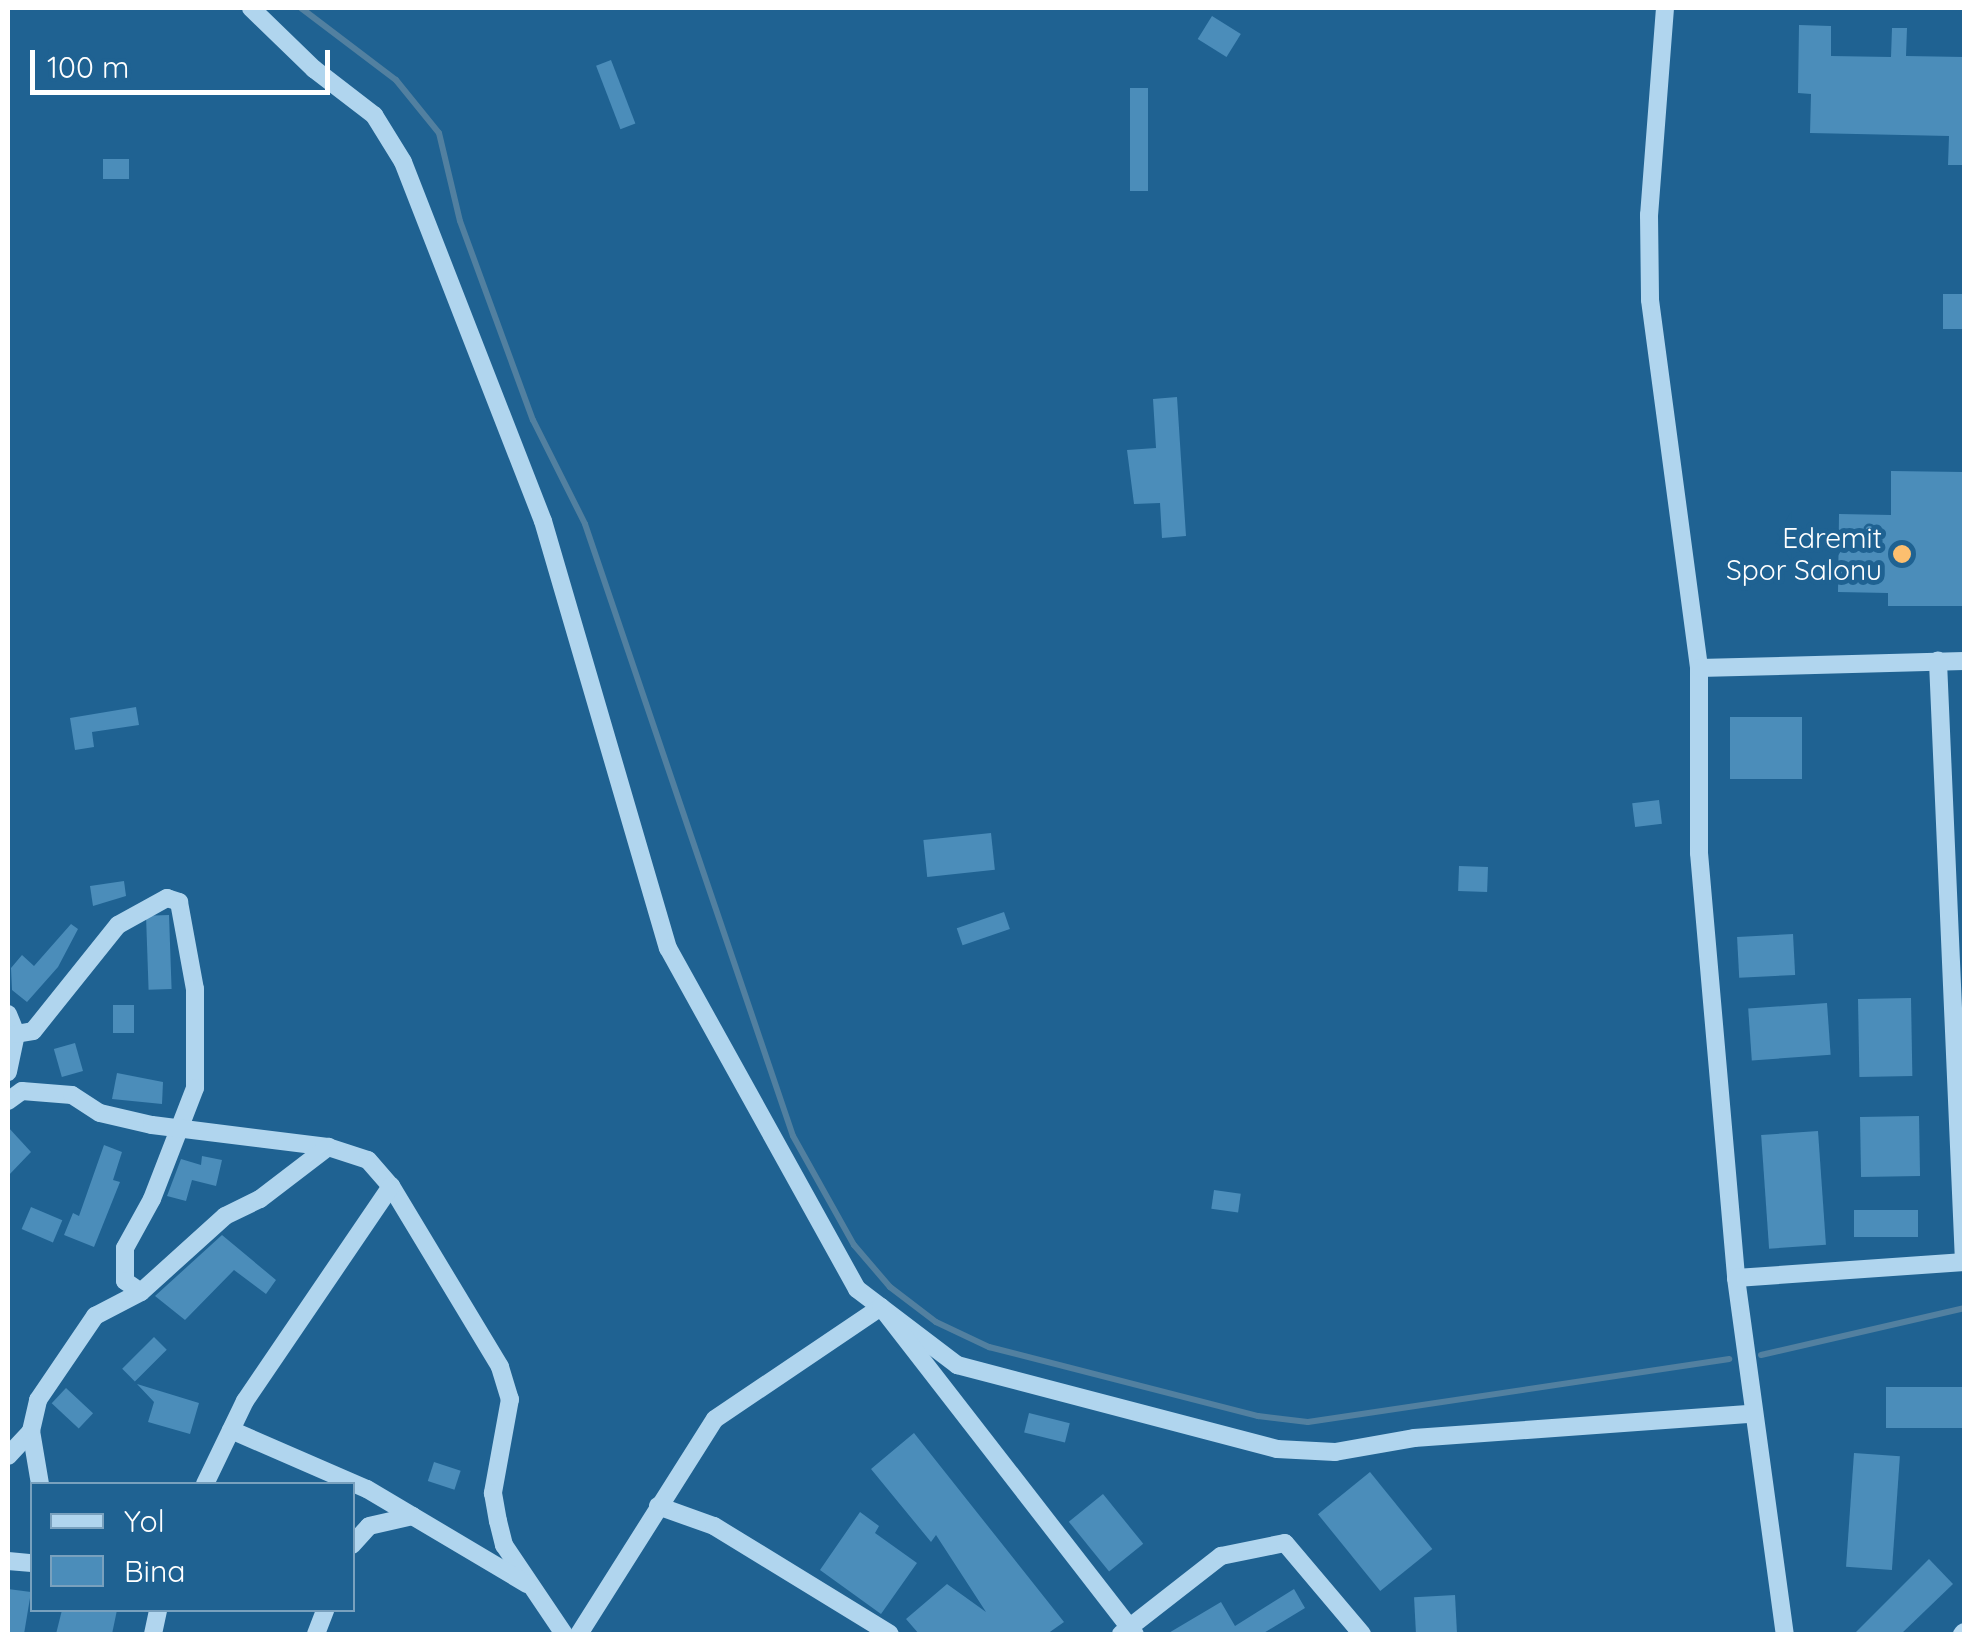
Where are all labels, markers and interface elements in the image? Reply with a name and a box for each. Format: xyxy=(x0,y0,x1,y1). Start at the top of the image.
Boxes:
scale bar xyxy=(35,30,335,92)
text: 100 m xyxy=(47,48,129,86)
place label: Edremit Spor Salonu xyxy=(1726,521,1882,587)
marker: Edremit Spor Salonu xyxy=(1891,543,1913,565)
legend xyxy=(30,1482,355,1612)
text: Yol xyxy=(124,1502,165,1540)
text: Bina xyxy=(124,1552,185,1590)

